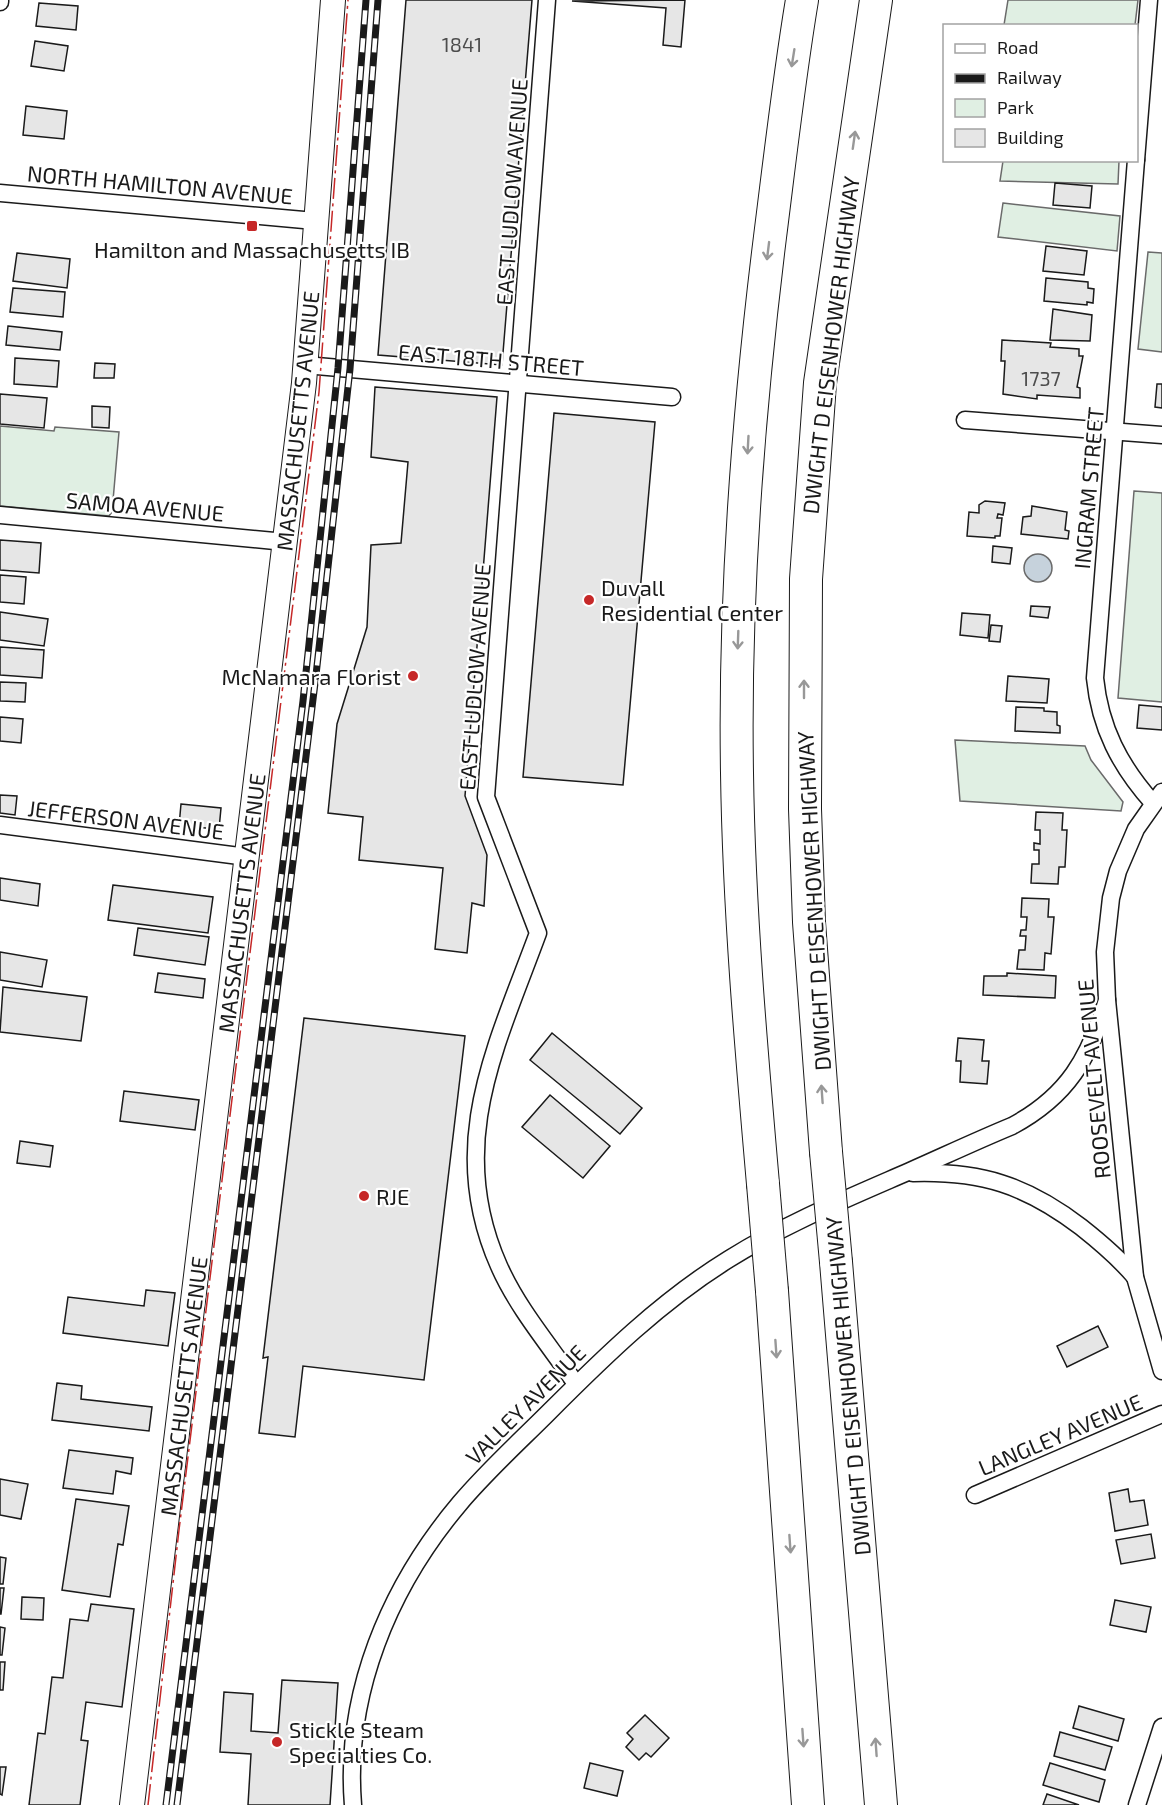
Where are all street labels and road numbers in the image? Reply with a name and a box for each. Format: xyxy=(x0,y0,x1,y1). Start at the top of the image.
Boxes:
street label: EAST LUDLOW AVENUE xyxy=(490,78,532,306)
street label: NORTH HAMILTON AVENUE xyxy=(26,159,294,209)
street label: DWIGHT D EISENHOWER HIGHWAY xyxy=(796,174,864,515)
street label: MASSACHUSETTS AVENUE xyxy=(270,290,324,552)
street label: EAST 18TH STREET xyxy=(397,338,585,380)
street label: INGRAM STREET xyxy=(1068,406,1108,570)
street label: SAMOA AVENUE xyxy=(65,486,225,526)
street label: EAST LUDLOW AVENUE xyxy=(453,563,495,791)
street label: DWIGHT D EISENHOWER HIGHWAY xyxy=(791,730,835,1072)
street label: MASSACHUSETTS AVENUE xyxy=(212,772,270,1034)
street label: JEFFERSON AVENUE xyxy=(26,794,226,844)
street label: ROOSEVELT AVENUE xyxy=(1071,978,1115,1180)
street label: DWIGHT D EISENHOWER HIGHWAY xyxy=(819,1215,875,1557)
street label: MASSACHUSETTS AVENUE xyxy=(154,1255,212,1517)
street label: VALLEY AVENUE xyxy=(460,1339,590,1469)
street label: LANGLEY AVENUE xyxy=(974,1388,1146,1480)

